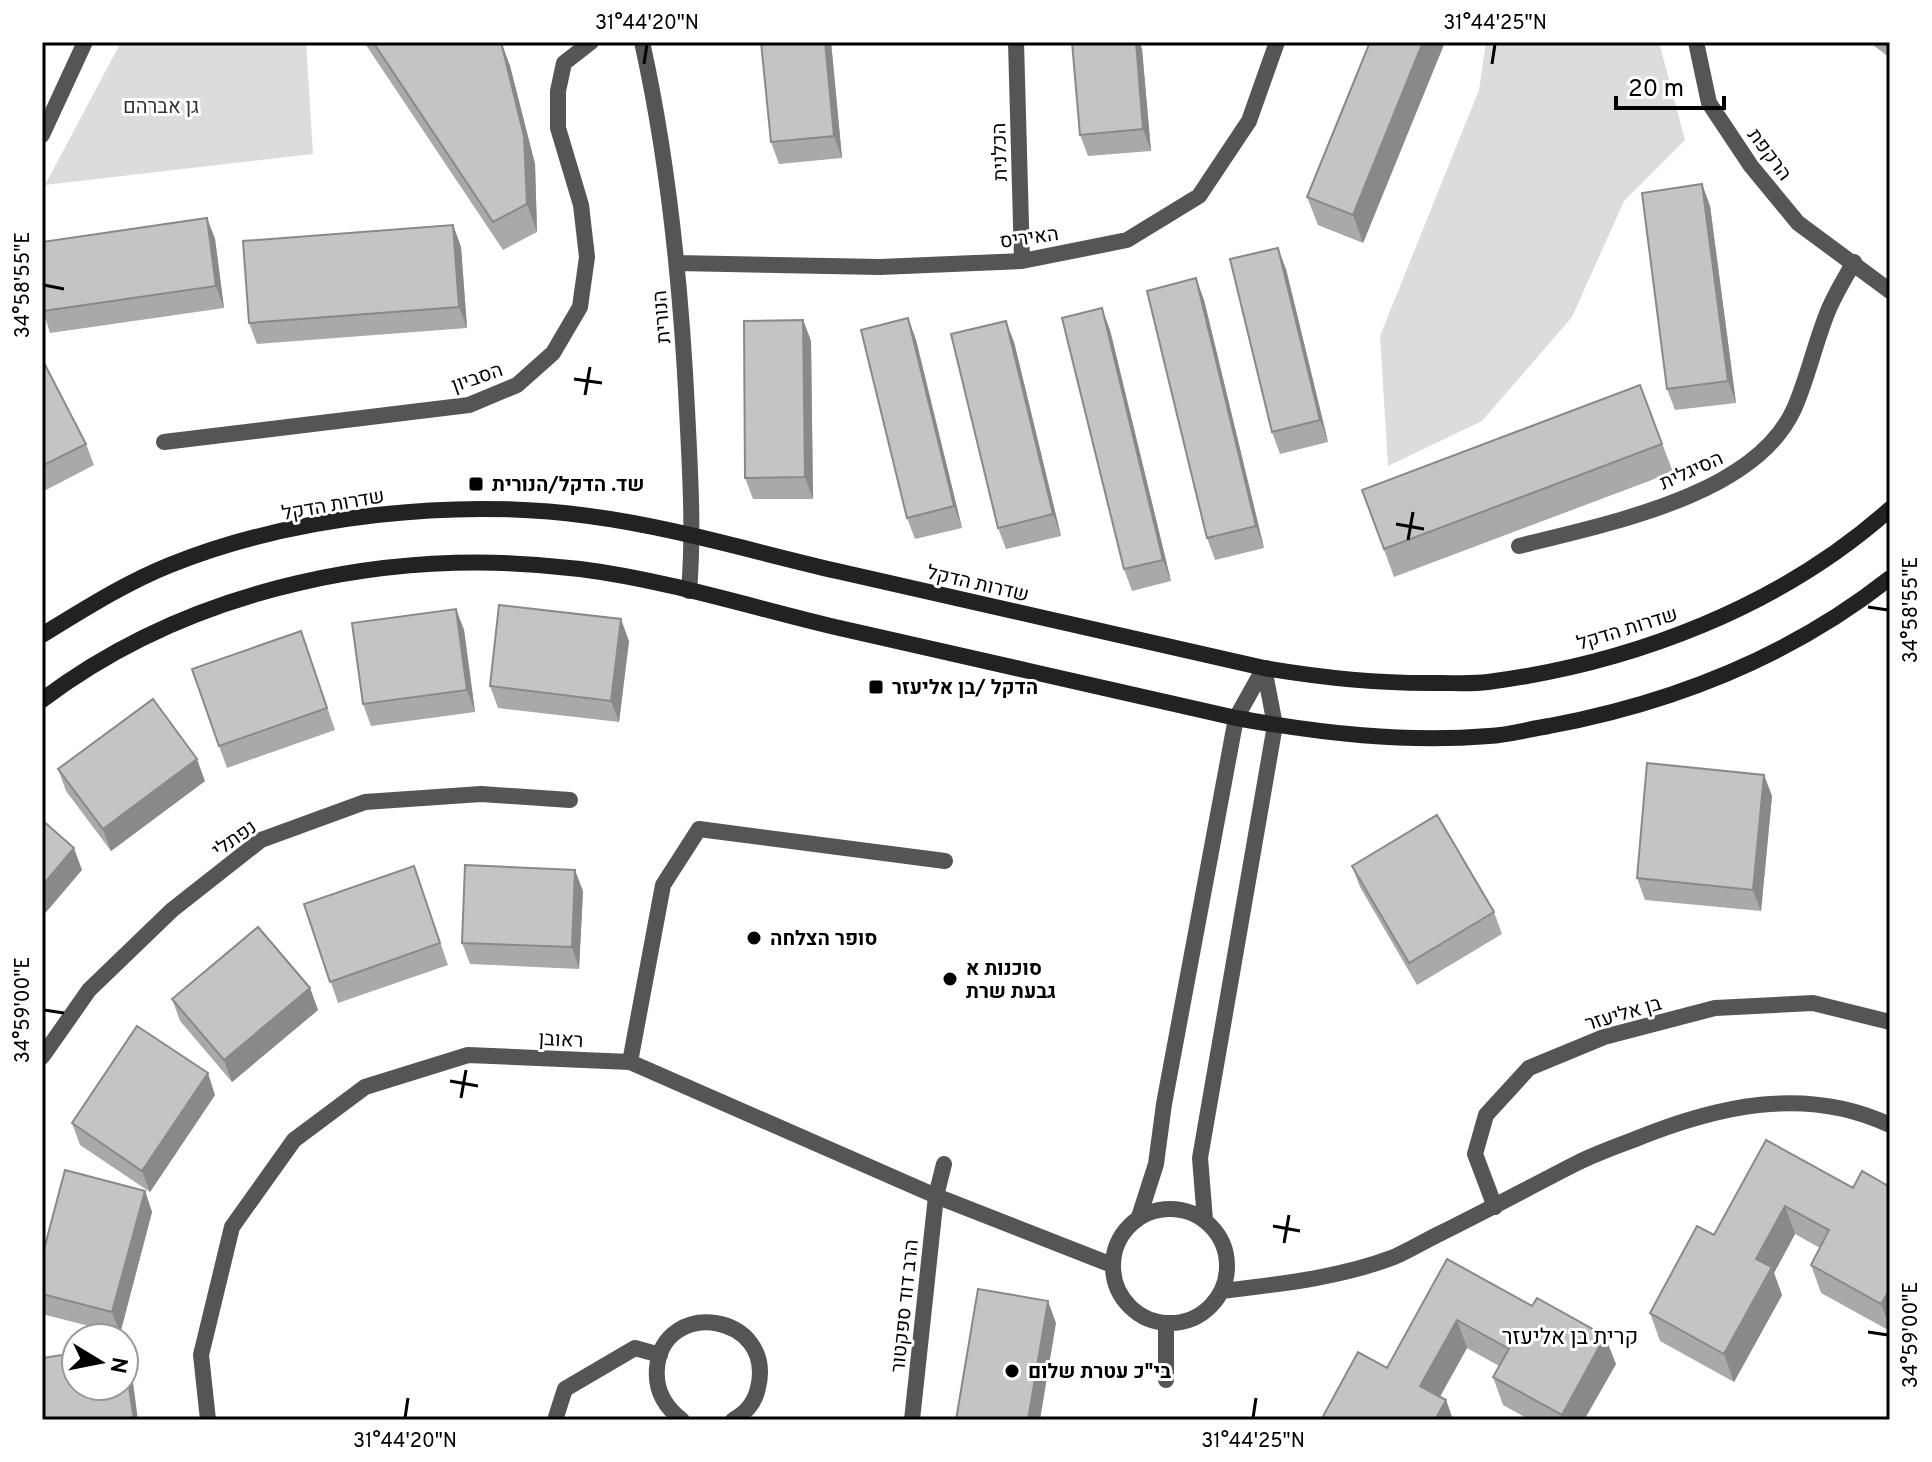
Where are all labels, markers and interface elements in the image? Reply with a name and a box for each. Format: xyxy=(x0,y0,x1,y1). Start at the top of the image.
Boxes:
text: 31°44'20"N xyxy=(595,11,699,37)
text: 31°44'25"N xyxy=(1443,11,1547,37)
scale bar xyxy=(1616,60,1724,110)
text: 20 m xyxy=(1628,75,1684,105)
park label: גן אברהם xyxy=(123,95,199,121)
street label: הכלנית xyxy=(987,122,1015,182)
street label: הרקפת xyxy=(1740,124,1797,187)
street label: האיריס xyxy=(998,222,1060,256)
text: 34°58'55"E xyxy=(11,232,37,338)
street label: הנורית xyxy=(648,289,678,344)
street label: הסביון xyxy=(448,358,507,400)
street label: הסיגלית xyxy=(1656,446,1728,497)
place label: שד. הדקל/הנורית xyxy=(492,473,645,499)
marker: שד. הדקל/הנורית xyxy=(467,475,485,493)
street label: שדרות הדקל xyxy=(280,484,387,528)
text: 34°58'55"E xyxy=(1899,557,1925,663)
street label: שדרות הדקל xyxy=(924,561,1031,609)
street label: שדרות הדקל xyxy=(1574,602,1681,658)
place label: הדקל /בן אליעזר xyxy=(892,676,1038,702)
marker: הדקל /בן אליעזר xyxy=(867,678,885,696)
street label: נפתלי xyxy=(208,815,263,864)
place label: סופר הצלחה xyxy=(770,927,877,953)
marker: סופר הצלחה xyxy=(745,929,763,947)
text: 34°59'00"E xyxy=(11,957,37,1063)
place label: סוכנות א גבעת שרת xyxy=(966,957,1056,1006)
marker: סוכנות א גבעת שרת xyxy=(941,970,959,988)
street label: בן אליעזר xyxy=(1582,991,1665,1038)
street label: ראובן xyxy=(538,1027,584,1055)
street label: הרב דוד ספקטור xyxy=(886,1238,926,1374)
text: 34°59'00"E xyxy=(1899,1282,1925,1388)
north arrow xyxy=(60,1322,140,1402)
district label: קרית בן אליעזר xyxy=(1502,1325,1638,1352)
text: N xyxy=(103,1355,132,1375)
place label: בי"כ עטרת שלום xyxy=(1028,1360,1171,1386)
marker: בי"כ עטרת שלום xyxy=(1003,1362,1021,1380)
text: 31°44'20"N xyxy=(353,1429,457,1455)
text: 31°44'25"N xyxy=(1201,1429,1305,1455)

